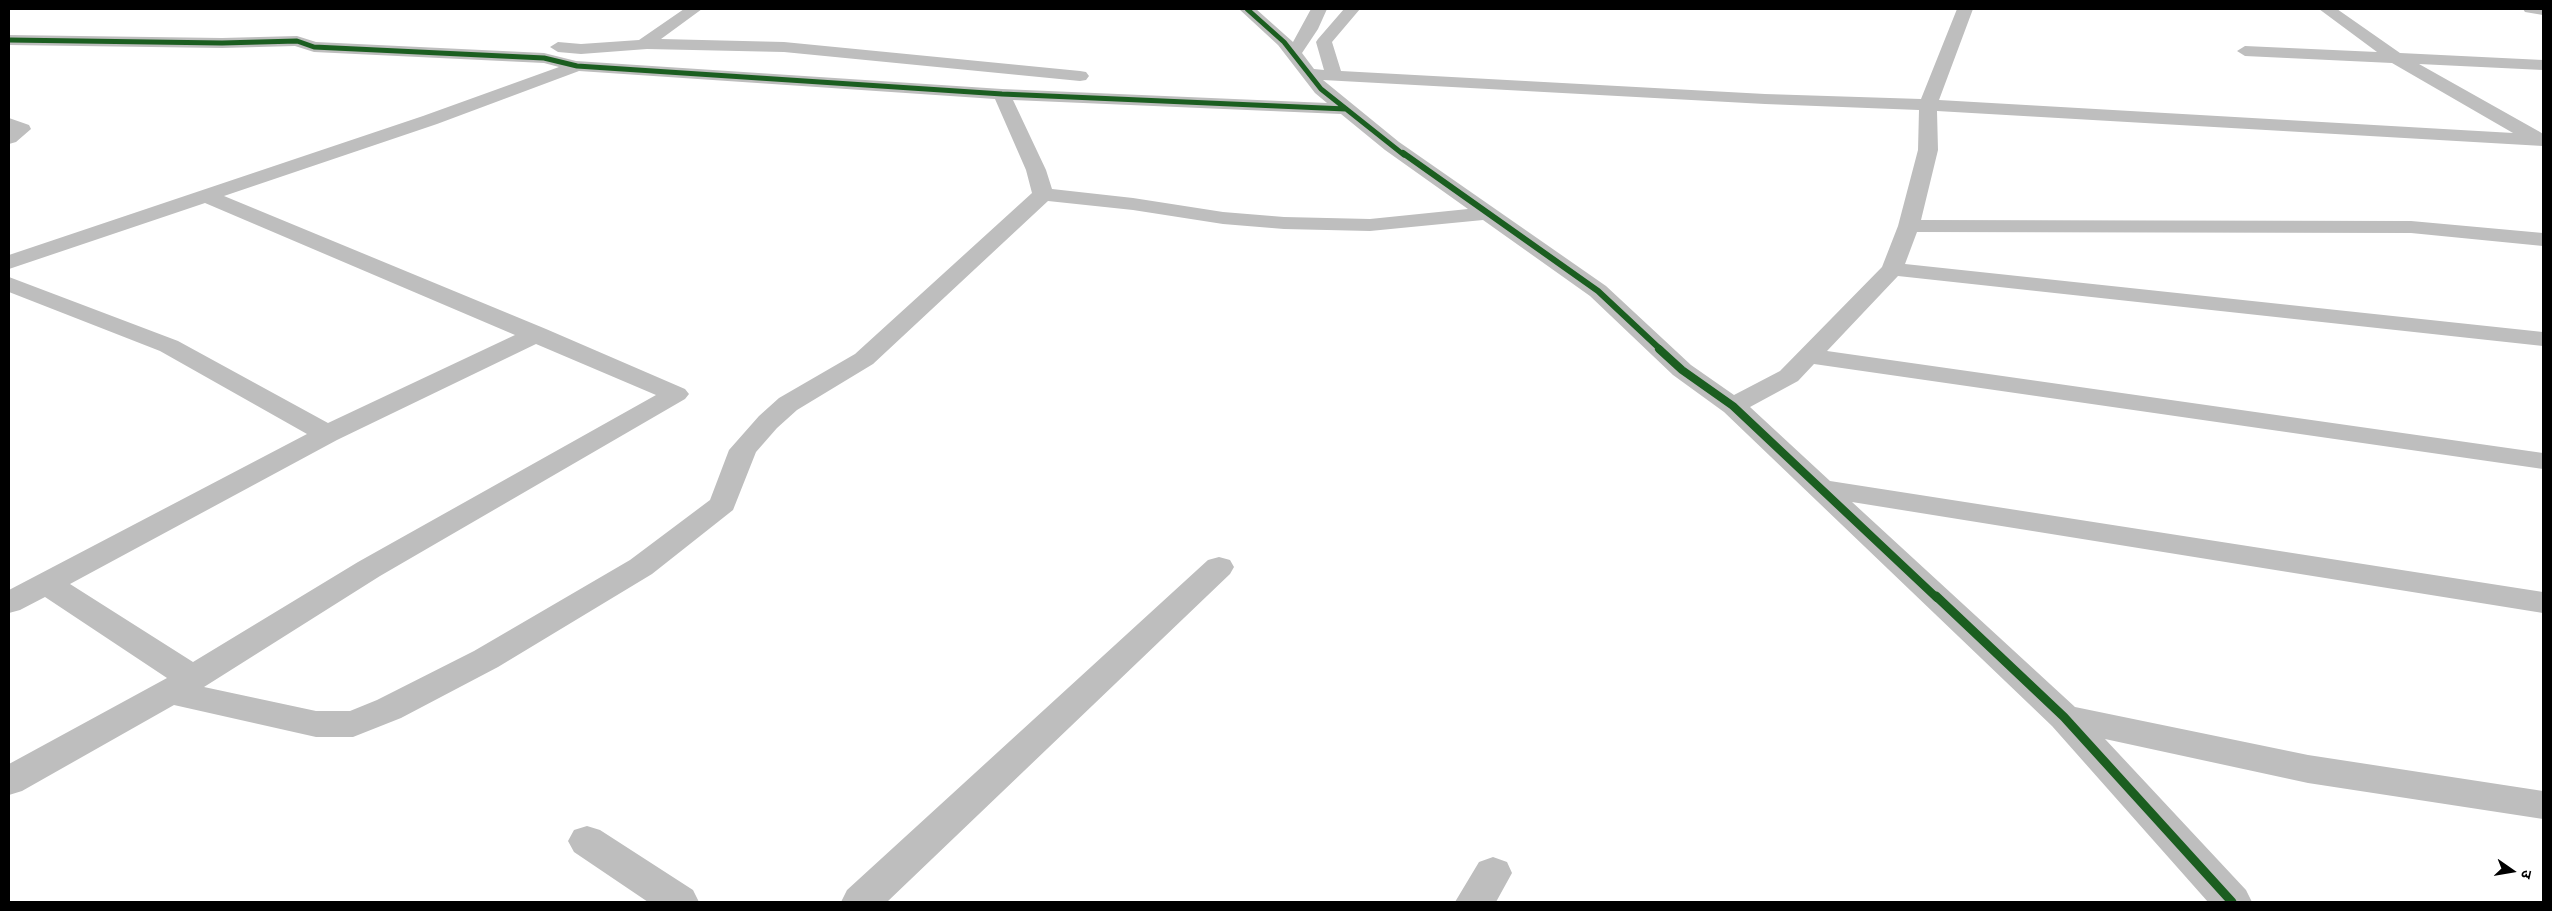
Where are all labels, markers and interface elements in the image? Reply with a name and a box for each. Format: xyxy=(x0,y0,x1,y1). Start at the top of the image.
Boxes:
north arrow xyxy=(2487,846,2537,896)
text: उ xyxy=(2517,868,2536,880)

